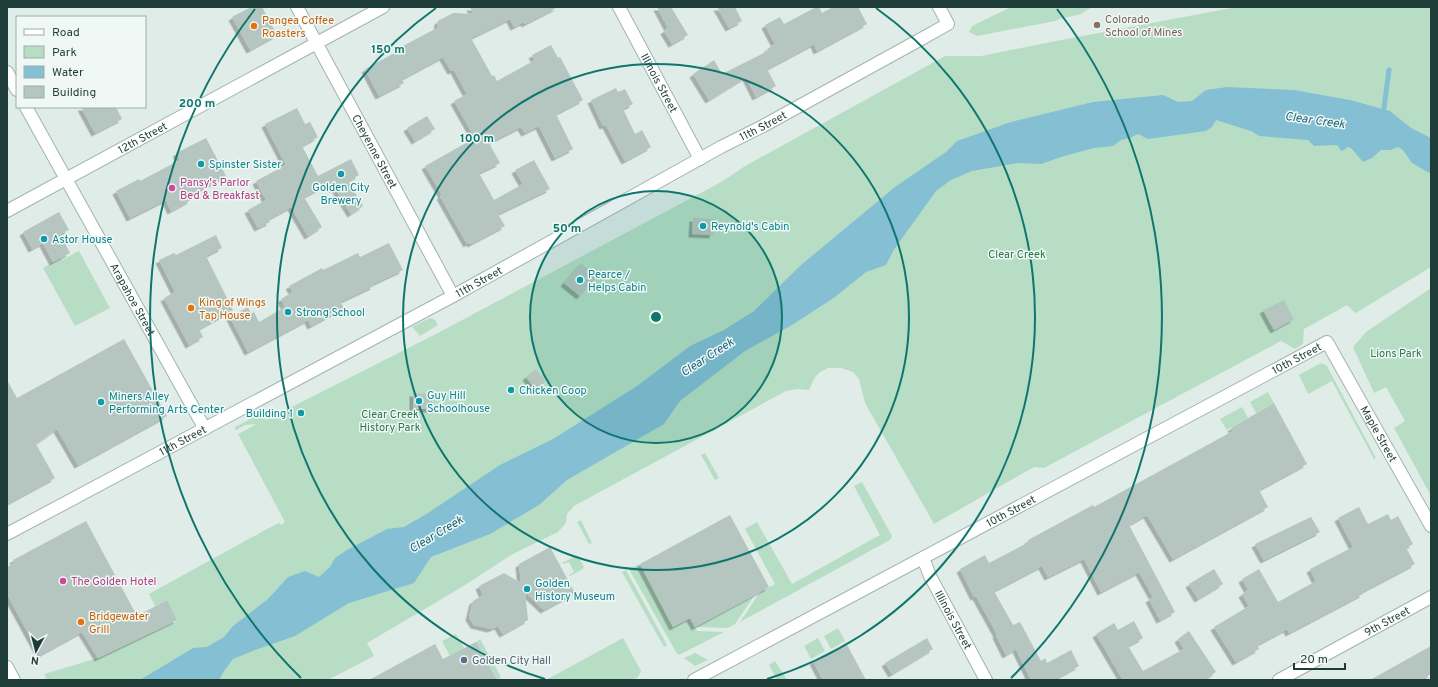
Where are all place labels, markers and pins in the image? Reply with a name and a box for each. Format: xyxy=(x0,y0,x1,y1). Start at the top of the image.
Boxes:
place label: Colorado School of Mines xyxy=(1105,13,1182,40)
place label: Pangea Coffee Roasters xyxy=(262,14,334,41)
marker: Colorado School of Mines xyxy=(1092,20,1102,30)
marker: Pangea Coffee Roasters xyxy=(249,21,259,31)
place label: Spinster Sister xyxy=(209,158,282,172)
marker: Spinster Sister xyxy=(196,159,206,169)
marker: Golden City Brewery xyxy=(336,169,346,179)
place label: Pansy's Parlor Bed & Breakfast xyxy=(180,176,260,203)
place label: Golden City Brewery xyxy=(312,181,370,208)
marker: Pansy's Parlor Bed & Breakfast xyxy=(167,183,177,193)
place label: Reynold's Cabin xyxy=(711,220,789,234)
marker: Reynold's Cabin xyxy=(698,221,708,231)
place label: Astor House xyxy=(52,233,113,247)
marker: Astor House xyxy=(39,234,49,244)
place label: Pearce / Helps Cabin xyxy=(588,268,646,295)
marker: Pearce / Helps Cabin xyxy=(575,275,585,285)
place label: King of Wings Tap House xyxy=(199,296,266,323)
marker: King of Wings Tap House xyxy=(186,303,196,313)
place label: Strong School xyxy=(296,306,365,320)
marker: Strong School xyxy=(283,307,293,317)
centre of rings xyxy=(649,310,663,324)
place label: Chicken Coop xyxy=(519,384,587,398)
marker: Chicken Coop xyxy=(506,385,516,395)
place label: Guy Hill Schoolhouse xyxy=(427,389,490,416)
place label: Miners Alley Performing Arts Center xyxy=(109,390,225,417)
marker: Guy Hill Schoolhouse xyxy=(414,396,424,406)
marker: Miners Alley Performing Arts Center xyxy=(96,397,106,407)
place label: Building 1 xyxy=(246,407,293,421)
marker: Building 1 xyxy=(296,408,306,418)
place label: The Golden Hotel xyxy=(71,575,156,589)
marker: The Golden Hotel xyxy=(58,576,68,586)
place label: Golden History Museum xyxy=(535,577,615,604)
marker: Golden History Museum xyxy=(522,584,532,594)
place label: Bridgewater Grill xyxy=(89,610,150,637)
marker: Bridgewater Grill xyxy=(76,617,86,627)
place label: Golden City Hall xyxy=(472,654,551,668)
marker: Golden City Hall xyxy=(459,655,469,665)

